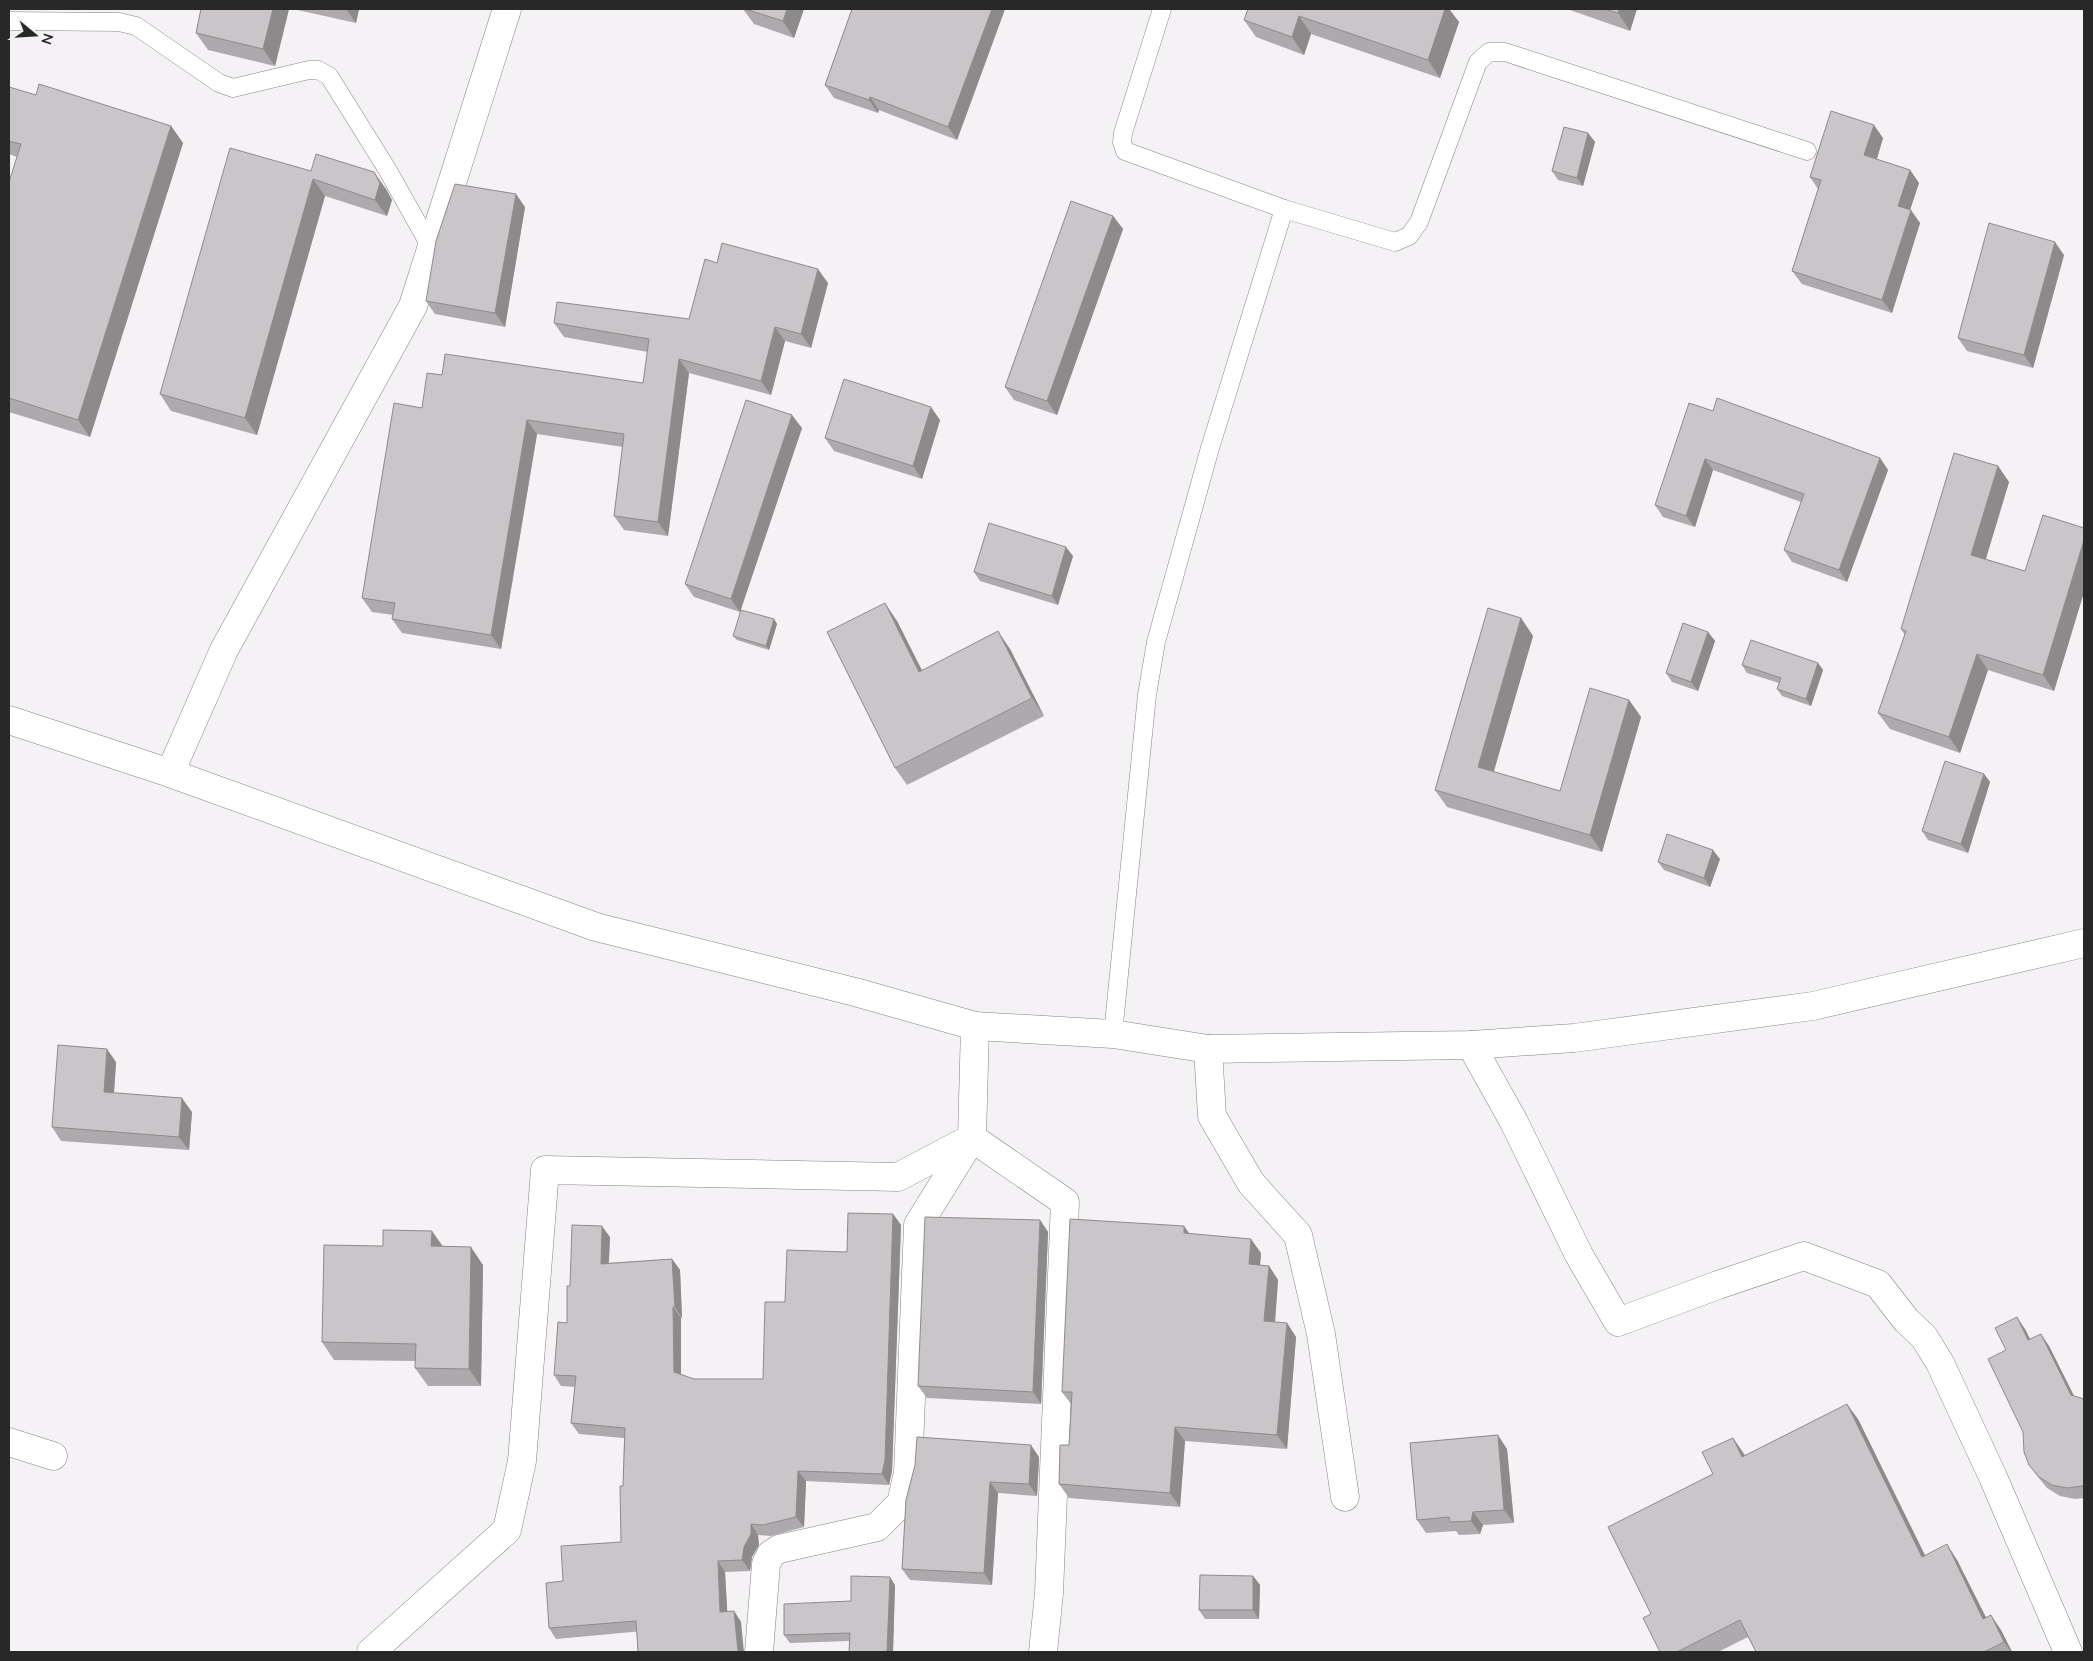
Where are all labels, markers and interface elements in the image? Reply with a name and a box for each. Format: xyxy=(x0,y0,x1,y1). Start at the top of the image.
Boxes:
north arrow xyxy=(10,10,60,60)
text: N xyxy=(36,31,58,47)

